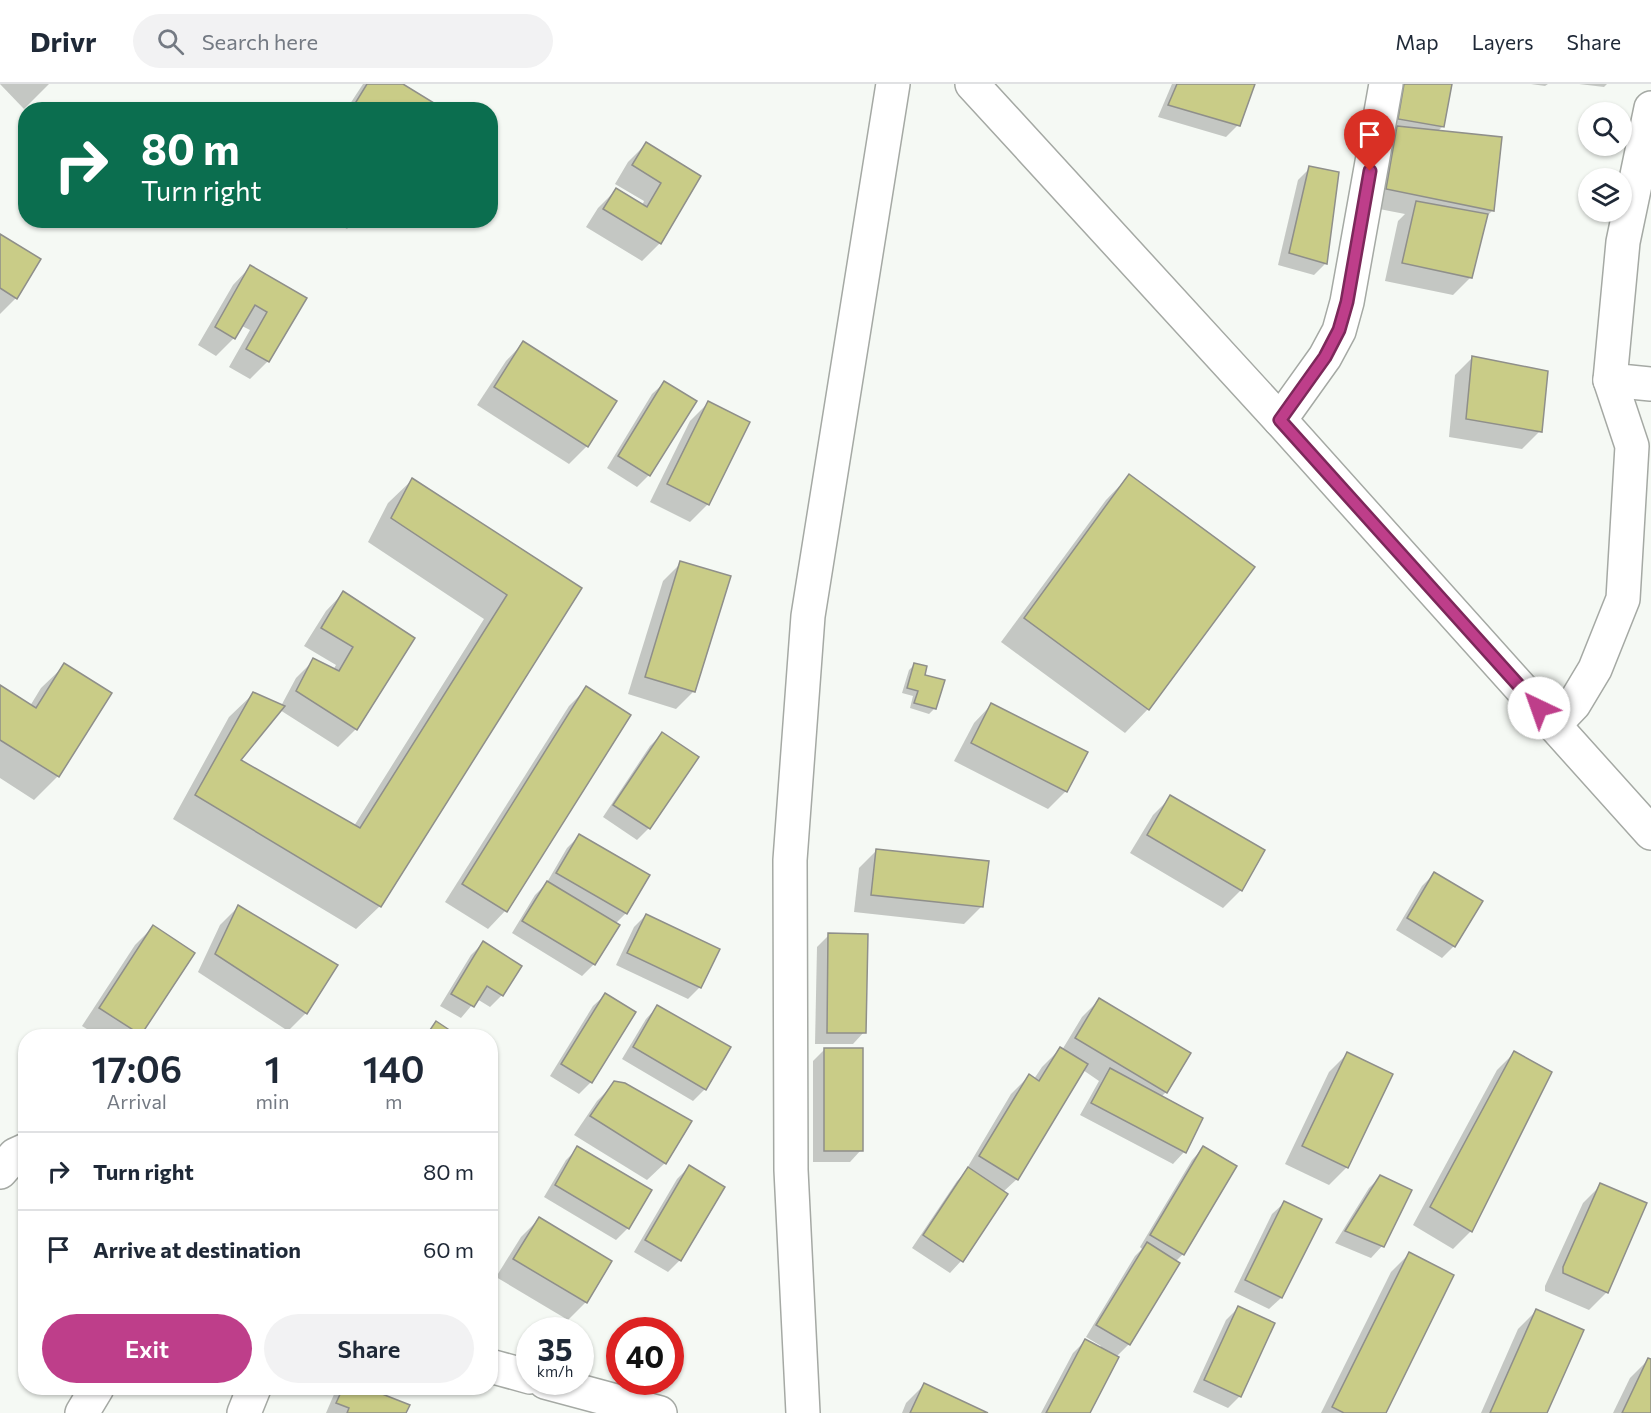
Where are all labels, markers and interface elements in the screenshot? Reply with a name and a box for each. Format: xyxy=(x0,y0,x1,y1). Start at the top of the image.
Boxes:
search box xyxy=(133,14,553,68)
text: Drivr xyxy=(30,24,97,58)
icon: search xyxy=(154,25,187,58)
text: Search here xyxy=(202,28,318,55)
text: Map xyxy=(1395,29,1439,54)
text: Layers xyxy=(1472,29,1534,54)
text: Share xyxy=(1567,29,1621,54)
map controls xyxy=(1578,102,1632,222)
button: search xyxy=(1578,102,1632,156)
pin xyxy=(1344,109,1395,171)
icon: arrive xyxy=(1353,118,1386,151)
text: 80 m xyxy=(141,122,240,174)
icon: right xyxy=(42,126,120,204)
button: layers xyxy=(1578,168,1632,222)
text: Turn right xyxy=(141,174,261,207)
position arrow xyxy=(1507,676,1571,740)
text: 17:06 xyxy=(91,1046,182,1090)
text: 1 xyxy=(264,1046,280,1090)
text: 140 xyxy=(363,1046,425,1090)
text: Arrival xyxy=(106,1089,167,1113)
text: min xyxy=(255,1089,289,1113)
text: m xyxy=(385,1089,402,1113)
icon: right xyxy=(42,1155,75,1188)
text: Turn right xyxy=(93,1158,194,1185)
text: 80 m xyxy=(423,1158,474,1185)
icon: arrive xyxy=(42,1233,75,1266)
text: Arrive at destination xyxy=(93,1236,301,1263)
text: 60 m xyxy=(423,1236,474,1263)
button: Exit xyxy=(42,1314,252,1383)
button: Share xyxy=(264,1314,474,1383)
speed limit sign: 40 xyxy=(606,1317,684,1395)
text: 35 xyxy=(538,1330,572,1367)
text: km/h xyxy=(537,1362,573,1380)

